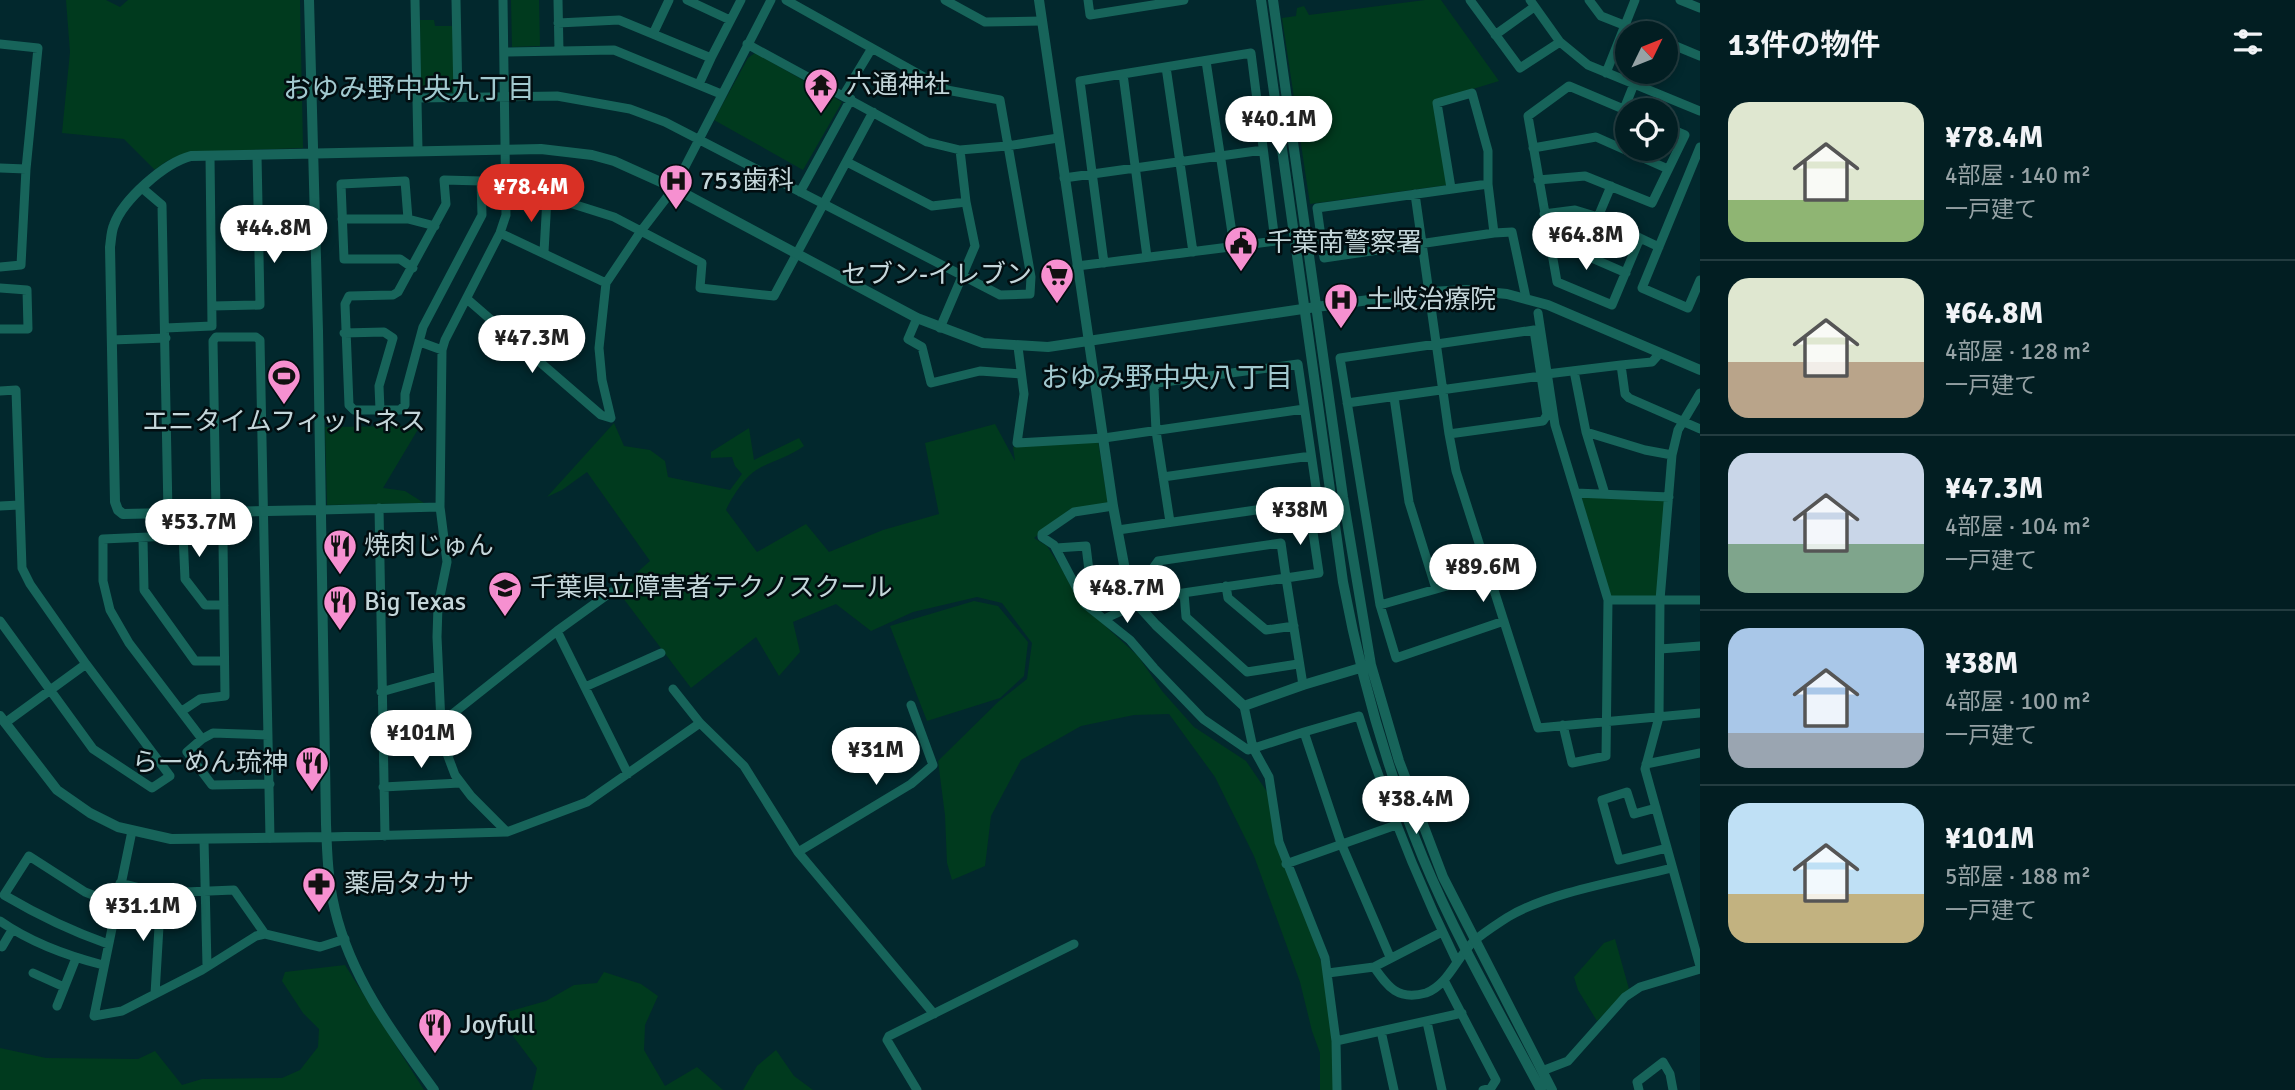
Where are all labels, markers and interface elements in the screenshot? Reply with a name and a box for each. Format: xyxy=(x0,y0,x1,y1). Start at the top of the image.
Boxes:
north arrow xyxy=(1615,21,1678,84)
map controls xyxy=(1615,21,1678,161)
icon: filters xyxy=(2229,23,2267,61)
text: 13件の物件 xyxy=(1728,27,1880,64)
temple icon: 六通神社 xyxy=(802,66,840,115)
place label: 六通神社 xyxy=(846,69,950,101)
district label: おゆみ野中央九丁目 xyxy=(283,72,535,106)
pin: ¥40.1M xyxy=(1222,96,1336,156)
button: locate xyxy=(1615,98,1678,161)
text: ¥40.1M xyxy=(1241,104,1317,133)
text: ¥78.4M xyxy=(1945,119,2043,156)
icon: home xyxy=(1784,130,1868,214)
text: 4部屋 · 140 m² xyxy=(1945,161,2091,190)
hospital icon: 753歯科 xyxy=(657,162,695,211)
pin: ¥78.4M xyxy=(474,164,588,224)
place label: 753歯科 xyxy=(700,165,794,197)
text: ¥78.4M xyxy=(493,172,569,201)
text: 一戸建て xyxy=(1945,195,2037,224)
pin: ¥44.8M xyxy=(217,205,331,265)
pin: ¥64.8M xyxy=(1529,212,1643,272)
text: ¥44.8M xyxy=(236,213,312,242)
text: ¥64.8M xyxy=(1548,220,1624,249)
public building icon: 千葉南警察署 xyxy=(1222,224,1260,273)
place label: 千葉南警察署 xyxy=(1266,227,1422,259)
supermarket icon: セブン-イレブン xyxy=(1038,256,1076,305)
place label: セブン-イレブン xyxy=(841,259,1032,291)
hospital icon: 土岐治療院 xyxy=(1322,281,1360,330)
place label: 土岐治療院 xyxy=(1366,284,1496,316)
text: ¥64.8M xyxy=(1945,295,2043,332)
icon: home xyxy=(1784,306,1868,390)
pin: ¥47.3M xyxy=(475,316,589,375)
text: ¥47.3M xyxy=(494,323,570,352)
text: 4部屋 · 128 m² xyxy=(1945,337,2091,366)
sports icon: エニタイムフィットネス xyxy=(265,357,303,406)
district label: おゆみ野中央八丁目 xyxy=(1041,361,1293,395)
text: 一戸建て xyxy=(1945,371,2037,400)
place label: エニタイムフィットネス xyxy=(142,406,426,438)
text: ¥47.3M xyxy=(1945,470,2043,507)
icon: home xyxy=(1784,481,1868,565)
pin: ¥38M xyxy=(1259,488,1341,547)
text: ¥38M xyxy=(1272,495,1328,524)
pin: ¥53.7M xyxy=(142,500,256,559)
text: ¥53.7M xyxy=(161,507,237,536)
text: 4部屋 · 104 m² xyxy=(1945,512,2091,541)
restaurant icon: 焼肉じゅん xyxy=(321,527,359,576)
place label: 焼肉じゅん xyxy=(364,530,494,562)
pin: ¥89.6M xyxy=(1426,544,1540,604)
text: 一戸建て xyxy=(1945,546,2037,575)
text: ¥89.6M xyxy=(1445,552,1521,581)
pin: ¥48.7M xyxy=(1070,566,1184,625)
school or university icon: 千葉県立障害者テクノスクール xyxy=(486,569,524,618)
place label: 千葉県立障害者テクノスクール xyxy=(530,572,892,604)
text: ¥48.7M xyxy=(1089,573,1165,602)
restaurant icon: Big Texas xyxy=(321,583,359,632)
place label: Big Texas xyxy=(364,586,466,618)
text: ¥38M xyxy=(1945,645,2019,682)
icon: home xyxy=(1784,656,1868,740)
text: 4部屋 · 100 m² xyxy=(1945,687,2091,716)
pin: ¥101M xyxy=(372,710,470,770)
text: ¥101M xyxy=(387,718,455,747)
text: 一戸建て xyxy=(1945,721,2037,750)
pin: ¥31M xyxy=(835,728,917,787)
text: ¥31M xyxy=(848,735,904,764)
restaurant icon: らーめん琉神 xyxy=(293,744,331,793)
place label: らーめん琉神 xyxy=(132,747,288,779)
pin: ¥38.4M xyxy=(1359,776,1473,836)
text: ¥38.4M xyxy=(1378,784,1454,813)
text: ¥101M xyxy=(1945,820,2035,857)
icon: home xyxy=(1784,831,1868,915)
text: 5部屋 · 188 m² xyxy=(1945,862,2091,891)
pharmacy icon: 薬局タカサ xyxy=(300,865,338,914)
place label: 薬局タカサ xyxy=(344,868,474,900)
pin: ¥31.1M xyxy=(86,884,200,943)
text: ¥31.1M xyxy=(105,891,181,920)
text: 一戸建て xyxy=(1945,896,2037,925)
restaurant icon: Joyfull xyxy=(416,1006,454,1055)
place label: Joyfull xyxy=(460,1009,535,1041)

